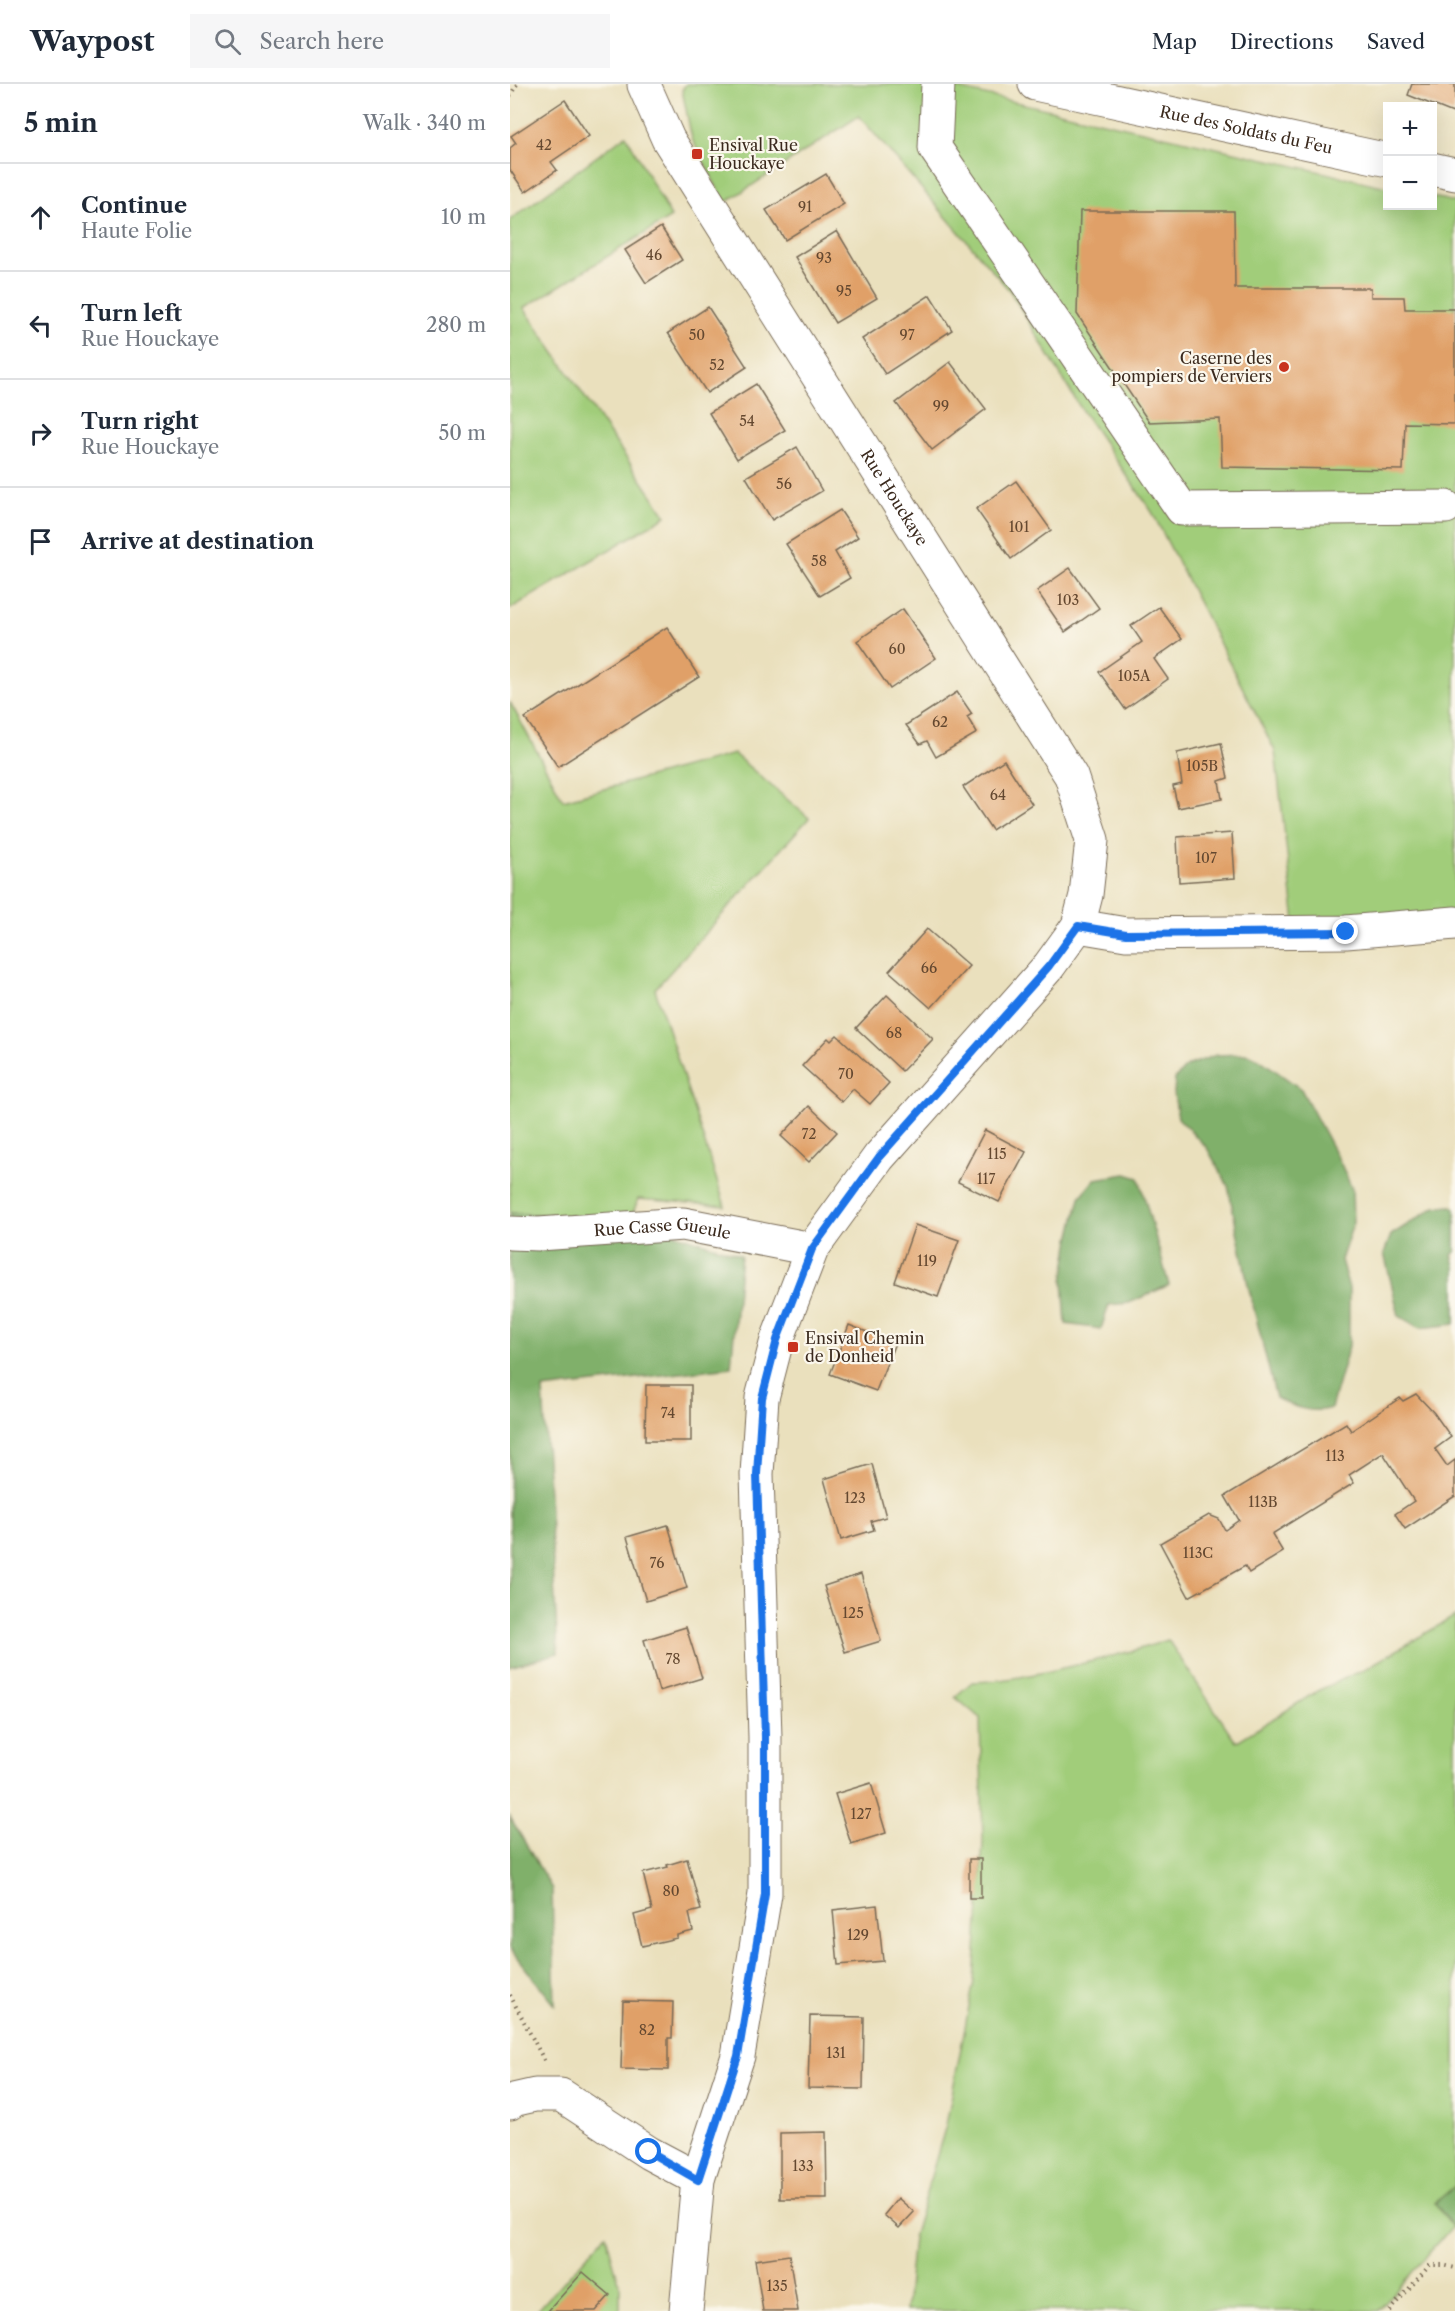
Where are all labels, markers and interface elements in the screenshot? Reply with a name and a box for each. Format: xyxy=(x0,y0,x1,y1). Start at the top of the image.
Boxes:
search box xyxy=(190,14,610,68)
text: Waypost xyxy=(30,24,154,58)
icon: search xyxy=(211,25,244,58)
text: Search here xyxy=(259,28,384,55)
text: Map xyxy=(1152,29,1197,54)
text: Directions xyxy=(1230,29,1334,54)
text: Saved xyxy=(1367,29,1425,54)
street label: Rue des Soldats du Feu xyxy=(1158,101,1335,158)
map controls xyxy=(1383,102,1437,210)
button: + xyxy=(1383,102,1437,156)
text: 5 min xyxy=(24,107,98,139)
text: Walk · 340 m xyxy=(363,111,486,135)
place label: Ensival Rue Houckaye xyxy=(709,135,798,173)
house number: 42 xyxy=(536,136,552,154)
marker: Ensival Rue Houckaye xyxy=(690,147,704,161)
button: − xyxy=(1383,156,1437,210)
text: Continue xyxy=(81,192,187,219)
house number: 91 xyxy=(798,198,812,216)
icon: ahead xyxy=(24,201,57,234)
text: 10 m xyxy=(441,205,486,229)
text: Haute Folie xyxy=(81,219,192,243)
house number: 46 xyxy=(646,246,662,264)
house number: 93 xyxy=(816,249,832,267)
house number: 95 xyxy=(836,282,852,300)
text: Turn left xyxy=(81,300,182,327)
icon: left xyxy=(24,309,57,342)
text: 280 m xyxy=(426,313,486,337)
house number: 50 xyxy=(689,326,705,344)
house number: 97 xyxy=(899,326,915,344)
text: Rue Houckaye xyxy=(81,327,219,351)
place label: Caserne des pompiers de Verviers xyxy=(1111,348,1272,386)
house number: 52 xyxy=(709,356,725,374)
marker: Caserne des pompiers de Verviers xyxy=(1277,360,1291,374)
house number: 99 xyxy=(933,397,949,415)
text: Turn right xyxy=(81,408,199,435)
house number: 54 xyxy=(739,412,755,430)
icon: right xyxy=(24,417,57,450)
text: 50 m xyxy=(439,421,486,445)
text: Rue Houckaye xyxy=(81,435,219,459)
street label: Rue Houckaye xyxy=(857,445,933,549)
house number: 56 xyxy=(776,475,792,493)
house number: 101 xyxy=(1009,518,1029,536)
icon: arrive xyxy=(24,525,57,558)
text: Arrive at destination xyxy=(81,528,314,555)
house number: 58 xyxy=(811,552,827,570)
house number: 103 xyxy=(1057,591,1079,609)
house number: 60 xyxy=(888,640,906,658)
house number: 105A xyxy=(1118,667,1151,685)
house number: 62 xyxy=(932,713,948,731)
house number: 105B xyxy=(1186,757,1218,775)
house number: 64 xyxy=(990,786,1006,804)
house number: 107 xyxy=(1195,849,1217,867)
route end xyxy=(1332,918,1358,944)
house number: 66 xyxy=(921,959,937,977)
house number: 68 xyxy=(886,1024,902,1042)
house number: 70 xyxy=(838,1065,854,1083)
house number: 72 xyxy=(802,1125,816,1143)
house number: 115 xyxy=(987,1145,1007,1163)
house number: 117 xyxy=(977,1170,995,1188)
street label: Rue Casse Gueule xyxy=(593,1214,733,1243)
house number: 119 xyxy=(917,1252,937,1270)
place label: Ensival Chemin de Donheid xyxy=(805,1328,924,1366)
marker: Ensival Chemin de Donheid xyxy=(786,1340,800,1354)
house number: 74 xyxy=(661,1404,675,1422)
house number: 113 xyxy=(1325,1447,1345,1465)
house number: 123 xyxy=(844,1489,866,1507)
house number: 113B xyxy=(1248,1493,1278,1511)
house number: 113C xyxy=(1183,1544,1213,1562)
house number: 76 xyxy=(650,1554,664,1572)
house number: 125 xyxy=(842,1604,864,1622)
house number: 78 xyxy=(665,1650,681,1668)
house number: 127 xyxy=(851,1805,872,1823)
house number: 80 xyxy=(662,1882,680,1900)
house number: 129 xyxy=(847,1926,869,1944)
house number: 82 xyxy=(639,2021,655,2039)
house number: 131 xyxy=(826,2044,846,2062)
route start xyxy=(635,2138,661,2164)
house number: 133 xyxy=(792,2157,814,2175)
house number: 135 xyxy=(766,2277,788,2295)

